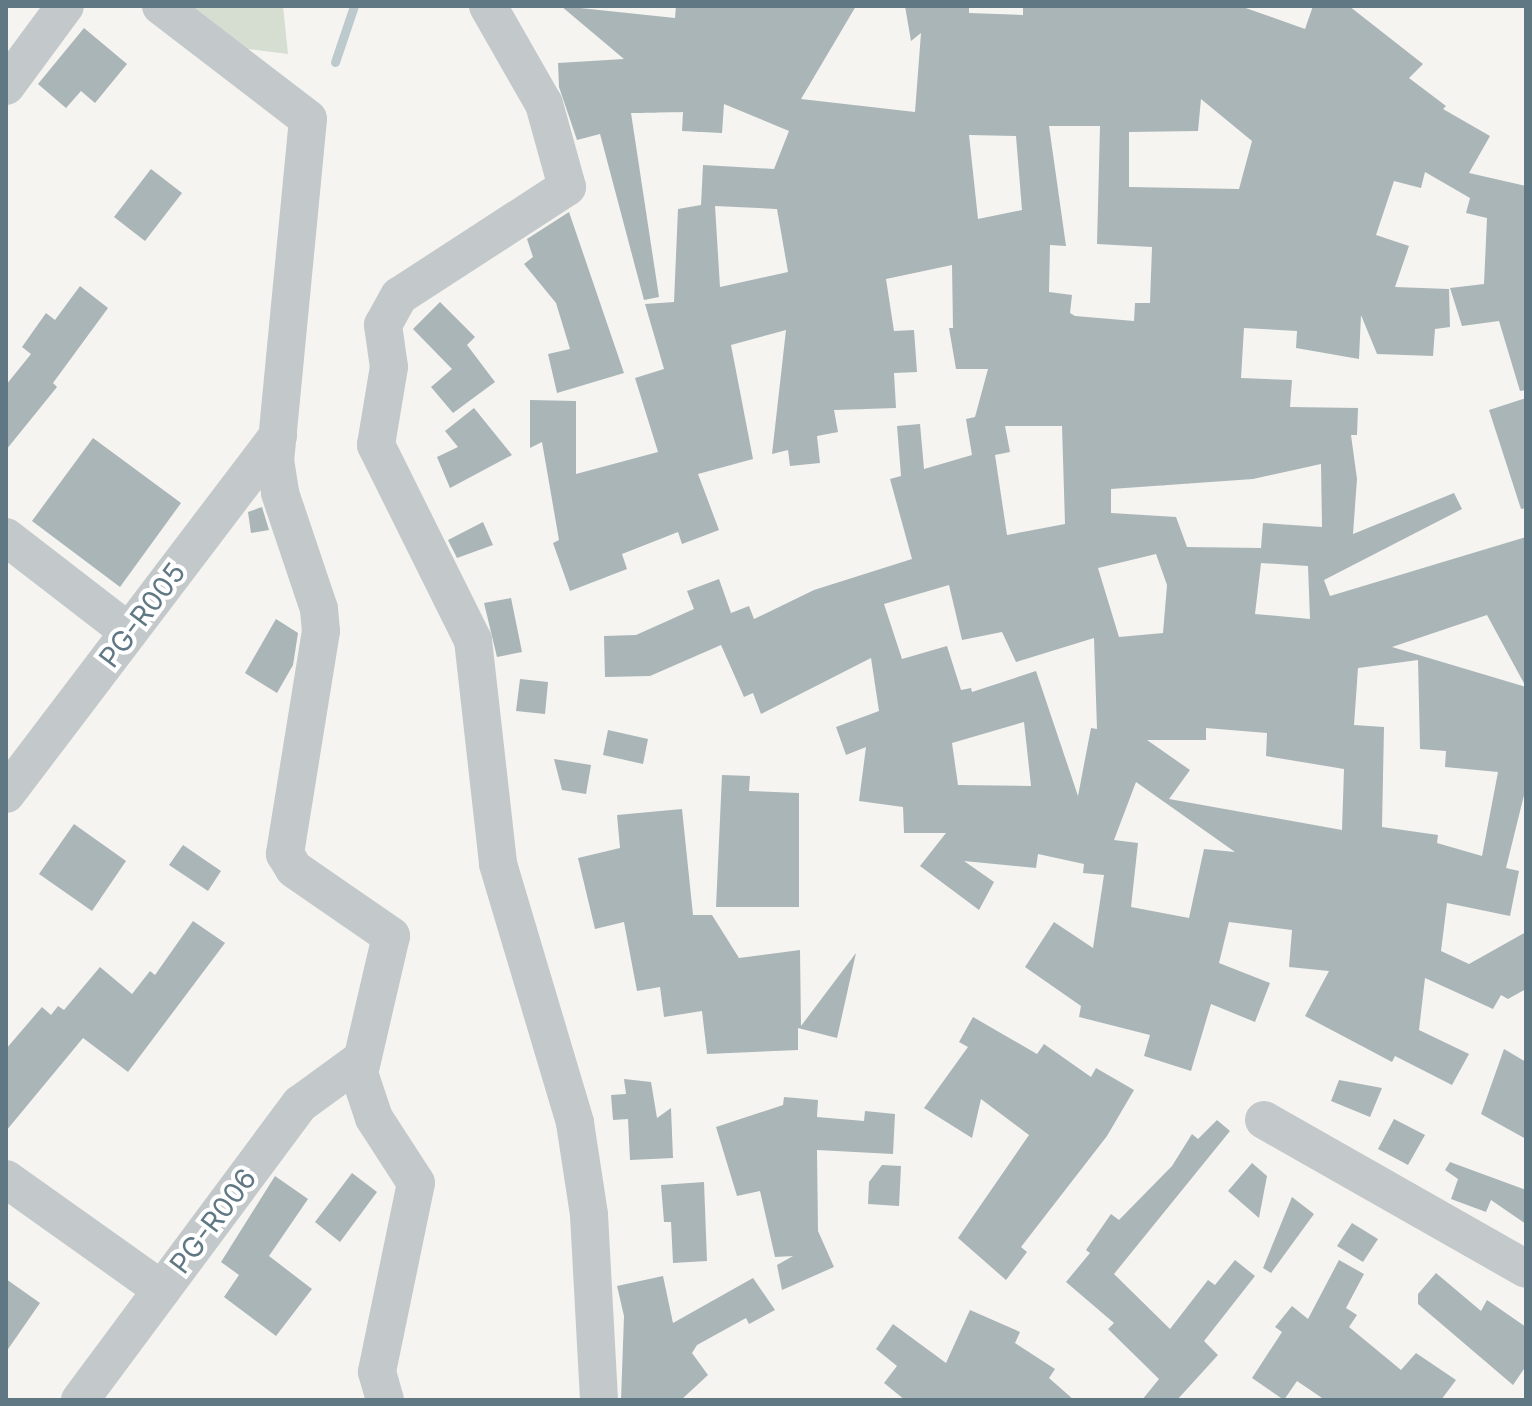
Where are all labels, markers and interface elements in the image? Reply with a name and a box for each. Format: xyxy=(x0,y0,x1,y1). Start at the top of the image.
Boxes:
street label: PG-R005 xyxy=(92,556,192,674)
street label: PG-R006 xyxy=(163,1162,263,1280)

